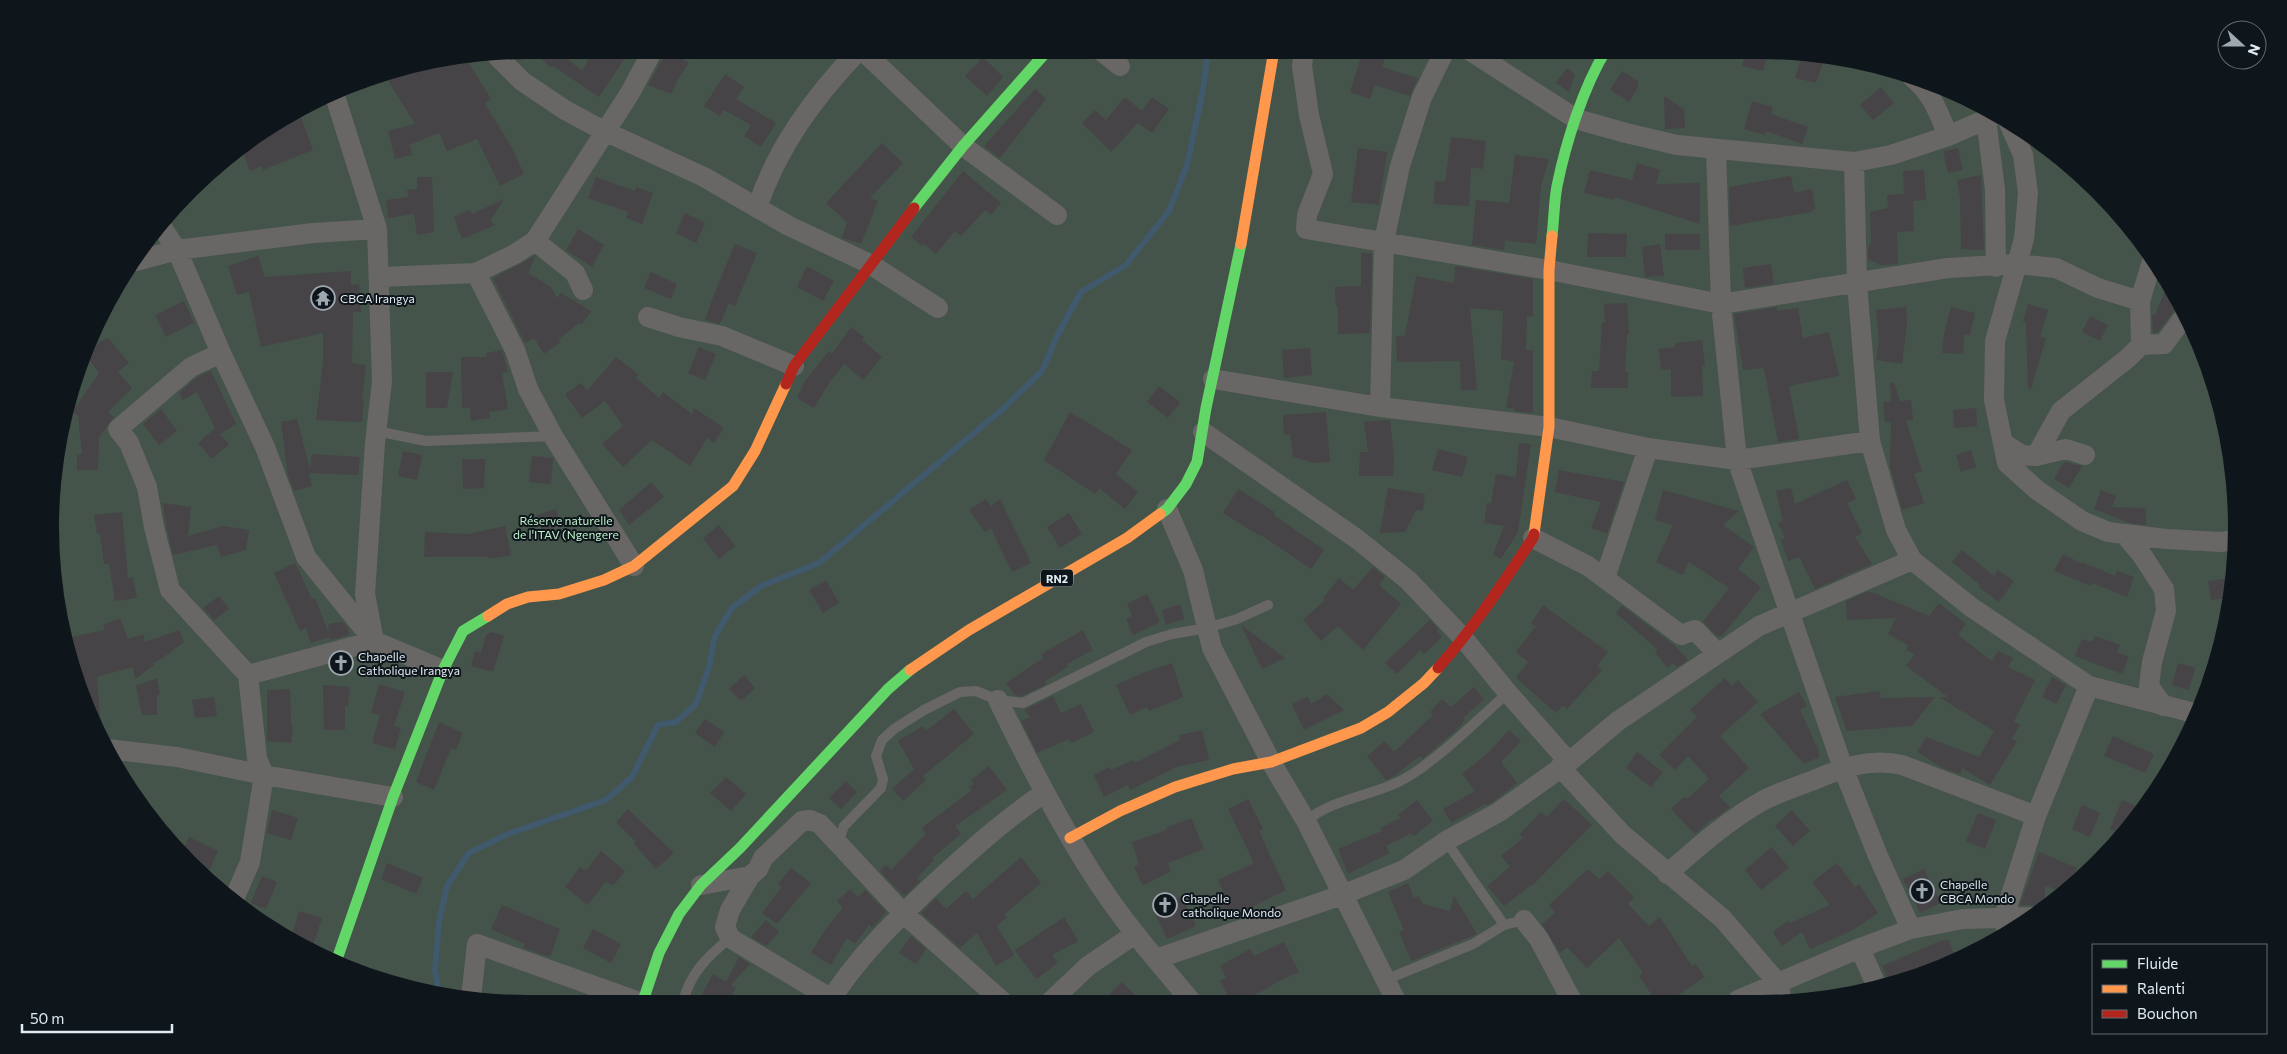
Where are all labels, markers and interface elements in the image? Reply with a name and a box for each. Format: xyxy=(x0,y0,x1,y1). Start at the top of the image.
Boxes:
north arrow xyxy=(2217,20,2267,70)
text: N xyxy=(2245,42,2264,58)
temple icon: CBCA Irangya xyxy=(310,285,336,311)
place label: CBCA Irangya xyxy=(340,291,415,305)
park label: Réserve naturelle de l'ITAV (Ngengere xyxy=(513,513,619,541)
road number: RN2 xyxy=(1041,570,1073,586)
place label: Chapelle Catholique Irangya xyxy=(358,649,460,677)
church icon: Chapelle Catholique Irangya xyxy=(328,650,354,676)
place label: Chapelle CBCA Mondo xyxy=(1940,877,2014,905)
church icon: Chapelle CBCA Mondo xyxy=(1909,878,1935,904)
place label: Chapelle catholique Mondo xyxy=(1182,891,1281,919)
church icon: Chapelle catholique Mondo xyxy=(1152,892,1178,918)
legend xyxy=(2092,944,2267,1034)
text: Fluide xyxy=(2137,954,2178,972)
text: Ralenti xyxy=(2137,979,2185,997)
scale bar xyxy=(22,1002,172,1034)
text: Bouchon xyxy=(2137,1004,2198,1022)
text: 50 m xyxy=(30,1009,64,1027)

